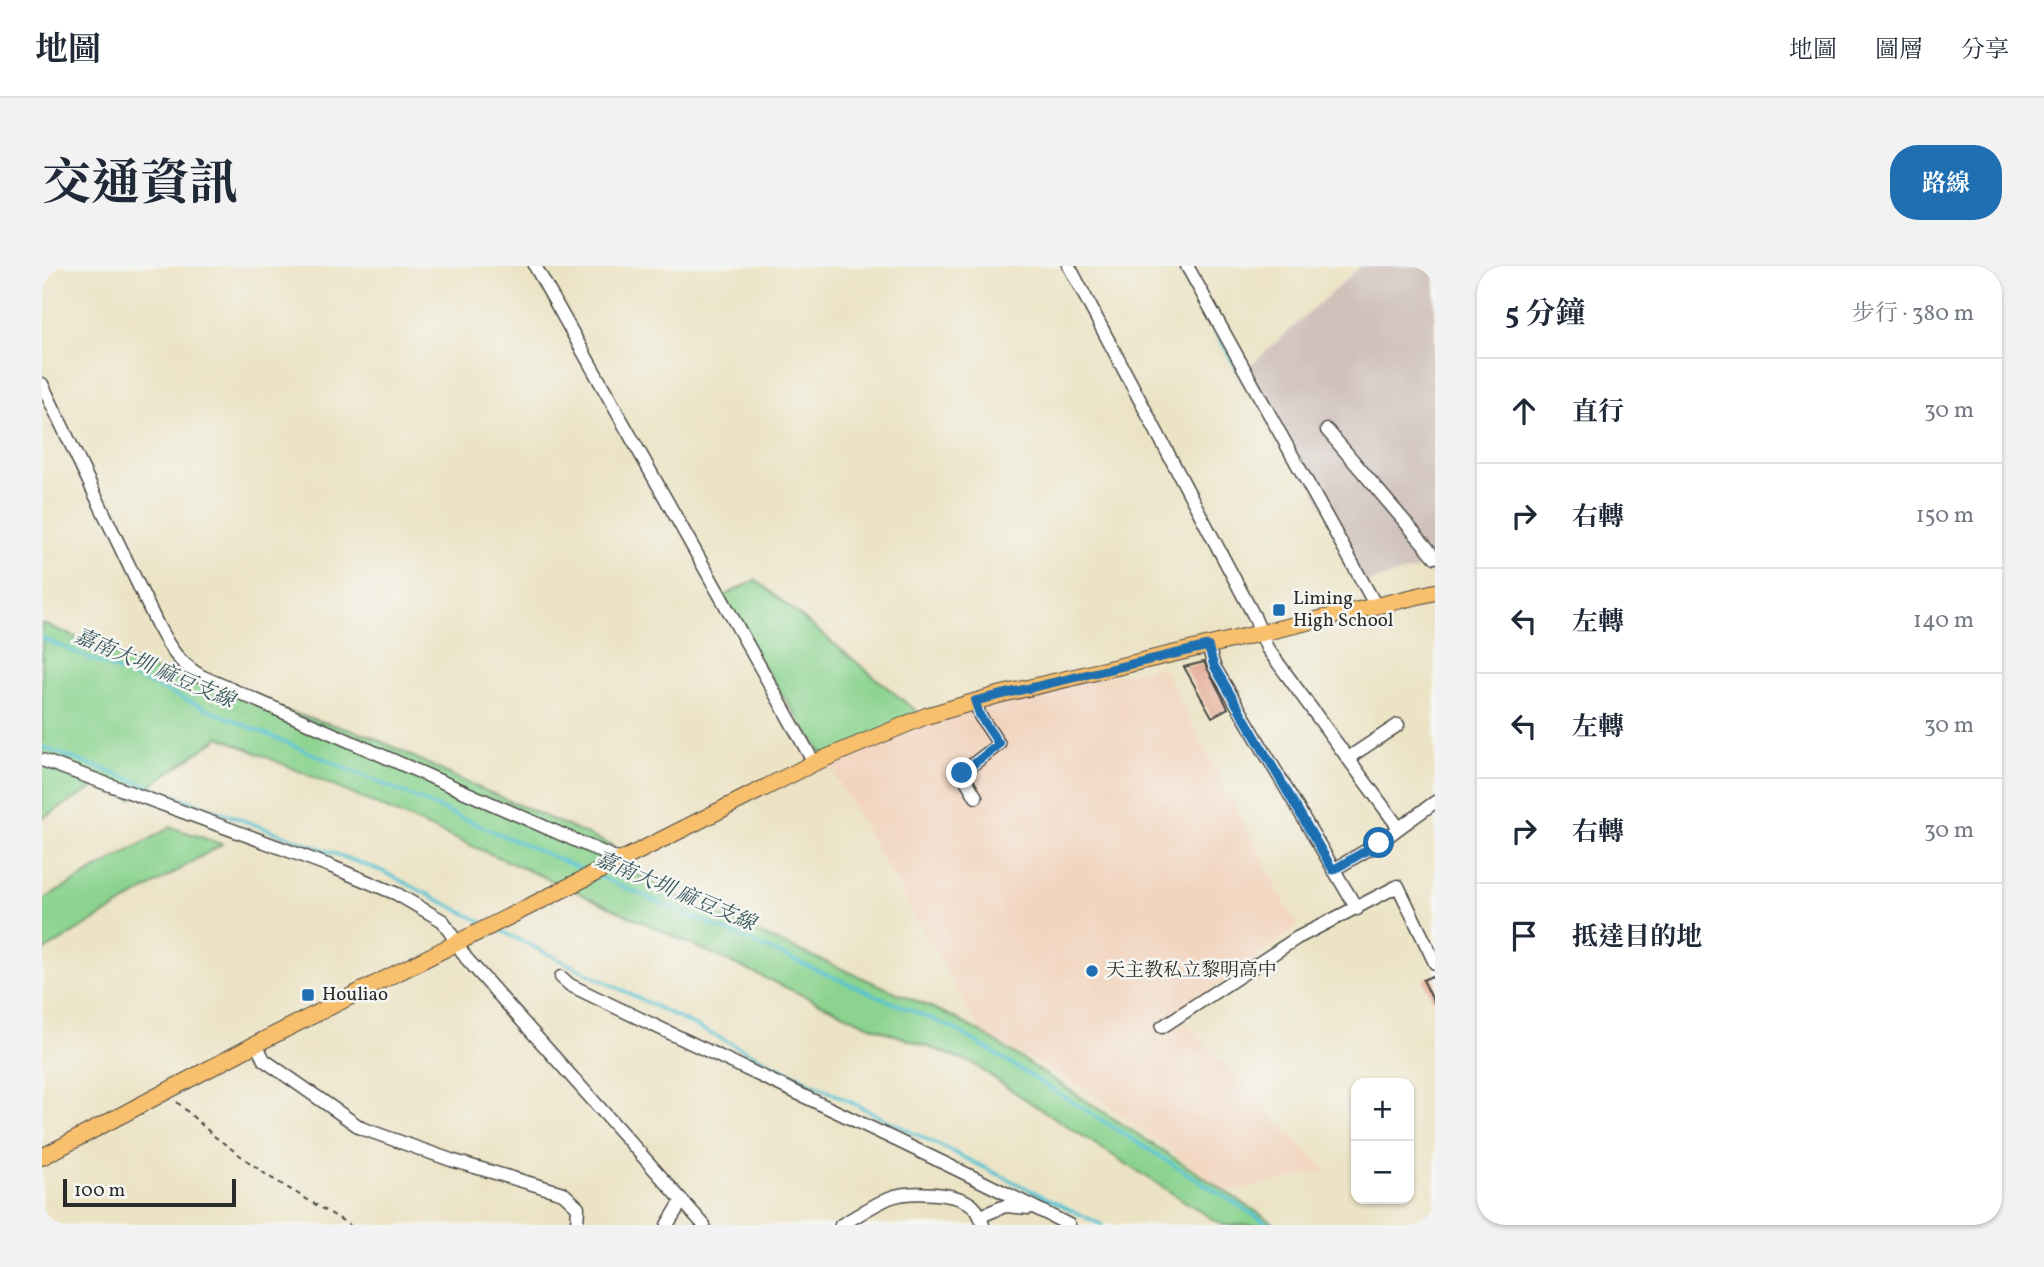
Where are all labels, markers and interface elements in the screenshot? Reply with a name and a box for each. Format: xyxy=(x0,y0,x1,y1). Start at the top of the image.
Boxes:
text: 地圖 xyxy=(35,29,101,75)
text: 地圖 xyxy=(1789,34,1837,68)
text: 圖層 xyxy=(1875,34,1923,68)
text: 分享 xyxy=(1961,34,2009,68)
button: 路線 xyxy=(1890,145,2002,220)
text: 交通資訊 xyxy=(42,152,238,221)
text: 5 分鐘 xyxy=(1505,294,1585,336)
text: 步行 · 380 m xyxy=(1852,298,1974,330)
icon: ahead xyxy=(1505,392,1543,430)
text: 直行 xyxy=(1572,395,1624,431)
text: 30 m xyxy=(1924,395,1974,427)
icon: right xyxy=(1505,497,1543,535)
text: 右轉 xyxy=(1572,500,1624,536)
text: 150 m xyxy=(1916,500,1974,532)
place label: Liming High School xyxy=(1293,586,1394,634)
marker: Liming High School xyxy=(1271,602,1287,618)
icon: left xyxy=(1505,602,1543,640)
text: 左轉 xyxy=(1572,605,1624,641)
text: 140 m xyxy=(1913,605,1974,637)
water label: 嘉南大圳 麻豆支線 xyxy=(69,622,241,717)
icon: left xyxy=(1505,707,1543,745)
text: 左轉 xyxy=(1572,710,1624,746)
text: 30 m xyxy=(1924,710,1974,742)
route end xyxy=(946,757,977,788)
icon: right xyxy=(1505,812,1543,850)
text: 右轉 xyxy=(1572,815,1624,851)
text: 30 m xyxy=(1924,815,1974,847)
route start xyxy=(1363,827,1394,858)
water label: 嘉南大圳 麻豆支線 xyxy=(590,845,762,940)
icon: arrive xyxy=(1505,917,1543,955)
text: 抵達目的地 xyxy=(1572,920,1702,956)
place label: 天主教私立黎明高中 xyxy=(1106,958,1277,984)
marker: 天主教私立黎明高中 xyxy=(1084,963,1100,979)
place label: Houliao xyxy=(322,982,388,1008)
marker: Houliao xyxy=(300,987,316,1003)
map controls xyxy=(1351,1078,1414,1204)
button: + xyxy=(1351,1078,1414,1141)
button: − xyxy=(1351,1141,1414,1204)
scale bar xyxy=(63,1176,236,1208)
text: 100 m xyxy=(74,1178,125,1204)

